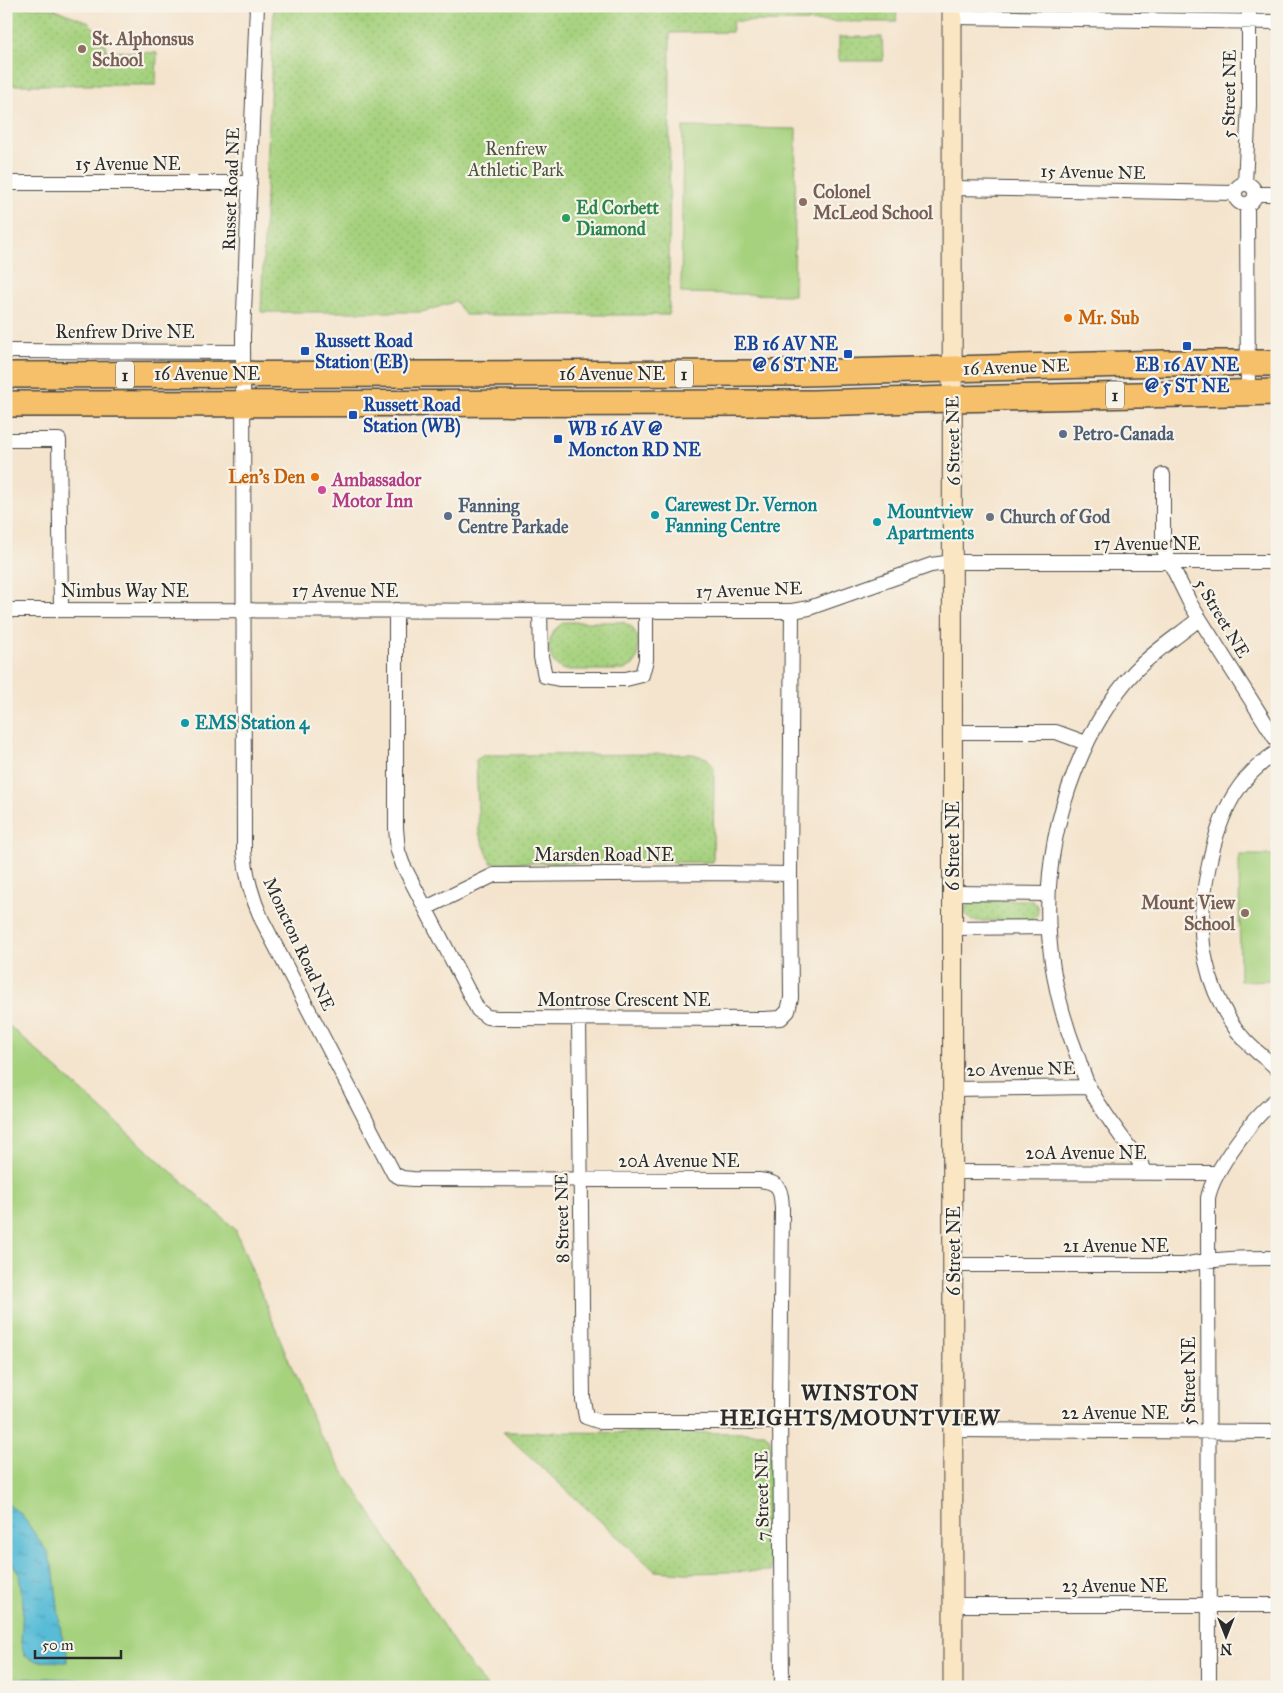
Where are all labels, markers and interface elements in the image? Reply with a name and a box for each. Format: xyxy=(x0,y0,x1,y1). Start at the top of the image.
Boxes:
place label: St. Alphonsus School xyxy=(92,28,194,71)
marker: St. Alphonsus School xyxy=(76,43,88,55)
street label: 5 Street NE xyxy=(1217,49,1241,139)
street label: Russet Road NE xyxy=(218,127,244,251)
park label: Renfrew Athletic Park xyxy=(467,138,565,181)
street label: 15 Avenue NE xyxy=(75,153,181,175)
street label: 15 Avenue NE xyxy=(1040,160,1146,184)
place label: Colonel McLeod School xyxy=(813,181,934,224)
marker: Colonel McLeod School xyxy=(797,196,809,208)
place label: Ed Corbett Diamond xyxy=(576,197,660,240)
marker: Ed Corbett Diamond xyxy=(560,212,572,224)
place label: Mr. Sub xyxy=(1078,307,1139,329)
marker: Mr. Sub xyxy=(1062,312,1074,324)
street label: Renfrew Drive NE xyxy=(55,321,195,343)
place label: Russett Road Station (EB) xyxy=(315,330,414,374)
place label: EB 16 AV NE @ 6 ST NE xyxy=(734,333,838,376)
marker: EB 16 AV NE @ 5 ST NE xyxy=(1181,340,1193,352)
marker: Russett Road Station (EB) xyxy=(299,345,311,357)
marker: EB 16 AV NE @ 6 ST NE xyxy=(842,348,854,360)
street label: 16 Avenue NE xyxy=(963,354,1070,380)
place label: EB 16 AV NE @ 5 ST NE xyxy=(1135,354,1239,397)
road number: 1 xyxy=(675,360,693,388)
road number: 1 xyxy=(116,362,134,388)
street label: 16 Avenue NE xyxy=(154,363,260,385)
street label: 16 Avenue NE xyxy=(559,363,665,385)
road number: 1 xyxy=(1106,382,1124,408)
place label: Russett Road Station (WB) xyxy=(363,394,462,438)
street label: 6 Street NE xyxy=(941,396,965,486)
marker: Russett Road Station (WB) xyxy=(347,409,359,421)
place label: WB 16 AV @ Moncton RD NE xyxy=(568,418,701,461)
place label: Petro-Canada xyxy=(1073,423,1174,445)
marker: Petro-Canada xyxy=(1057,428,1069,440)
marker: WB 16 AV @ Moncton RD NE xyxy=(552,433,564,445)
place label: Len's Den xyxy=(228,466,305,488)
place label: Ambassador Motor Inn xyxy=(331,469,422,512)
marker: Len's Den xyxy=(309,471,321,483)
marker: Ambassador Motor Inn xyxy=(316,484,328,496)
place label: Carewest Dr. Vernon Fanning Centre xyxy=(665,494,818,538)
place label: Fanning Centre Parkade xyxy=(458,495,569,538)
place label: Mountview Apartments xyxy=(886,501,974,545)
place label: Church of God xyxy=(1000,506,1111,528)
marker: Carewest Dr. Vernon Fanning Centre xyxy=(649,509,661,521)
marker: Fanning Centre Parkade xyxy=(442,510,454,522)
marker: Church of God xyxy=(984,511,996,523)
marker: Mountview Apartments xyxy=(871,516,883,528)
street label: 17 Avenue NE xyxy=(1094,533,1200,555)
street label: 5 Street NE xyxy=(1190,574,1254,662)
street label: 17 Avenue NE xyxy=(695,577,803,603)
street label: Nimbus Way NE xyxy=(61,580,189,602)
street label: 17 Avenue NE xyxy=(292,580,398,602)
place label: EMS Station 4 xyxy=(195,712,310,735)
marker: EMS Station 4 xyxy=(179,717,191,729)
street label: 6 Street NE xyxy=(942,801,964,891)
street label: Marsden Road NE xyxy=(534,844,674,866)
street label: Moncton Road NE xyxy=(259,874,340,1014)
place label: Mount View School xyxy=(1141,892,1236,935)
marker: Mount View School xyxy=(1239,907,1251,919)
street label: Montrose Crescent NE xyxy=(537,989,711,1011)
street label: 20 Avenue NE xyxy=(966,1057,1076,1081)
street label: 20A Avenue NE xyxy=(1025,1142,1147,1164)
street label: 20A Avenue NE xyxy=(618,1150,740,1172)
street label: 8 Street NE xyxy=(550,1173,574,1263)
street label: 6 Street NE xyxy=(943,1206,965,1296)
street label: 21 Avenue NE xyxy=(1063,1235,1169,1257)
street label: 5 Street NE xyxy=(1178,1336,1200,1426)
district label: WINSTON HEIGHTS/MOUNTVIEW xyxy=(719,1379,1001,1431)
street label: 22 Avenue NE xyxy=(1061,1402,1169,1424)
street label: 7 Street NE xyxy=(750,1451,774,1541)
street label: 23 Avenue NE xyxy=(1062,1575,1168,1597)
north arrow xyxy=(1200,1610,1250,1660)
scale bar xyxy=(35,1628,121,1660)
text: 50 m xyxy=(42,1636,74,1654)
text: N xyxy=(1220,1640,1232,1657)

